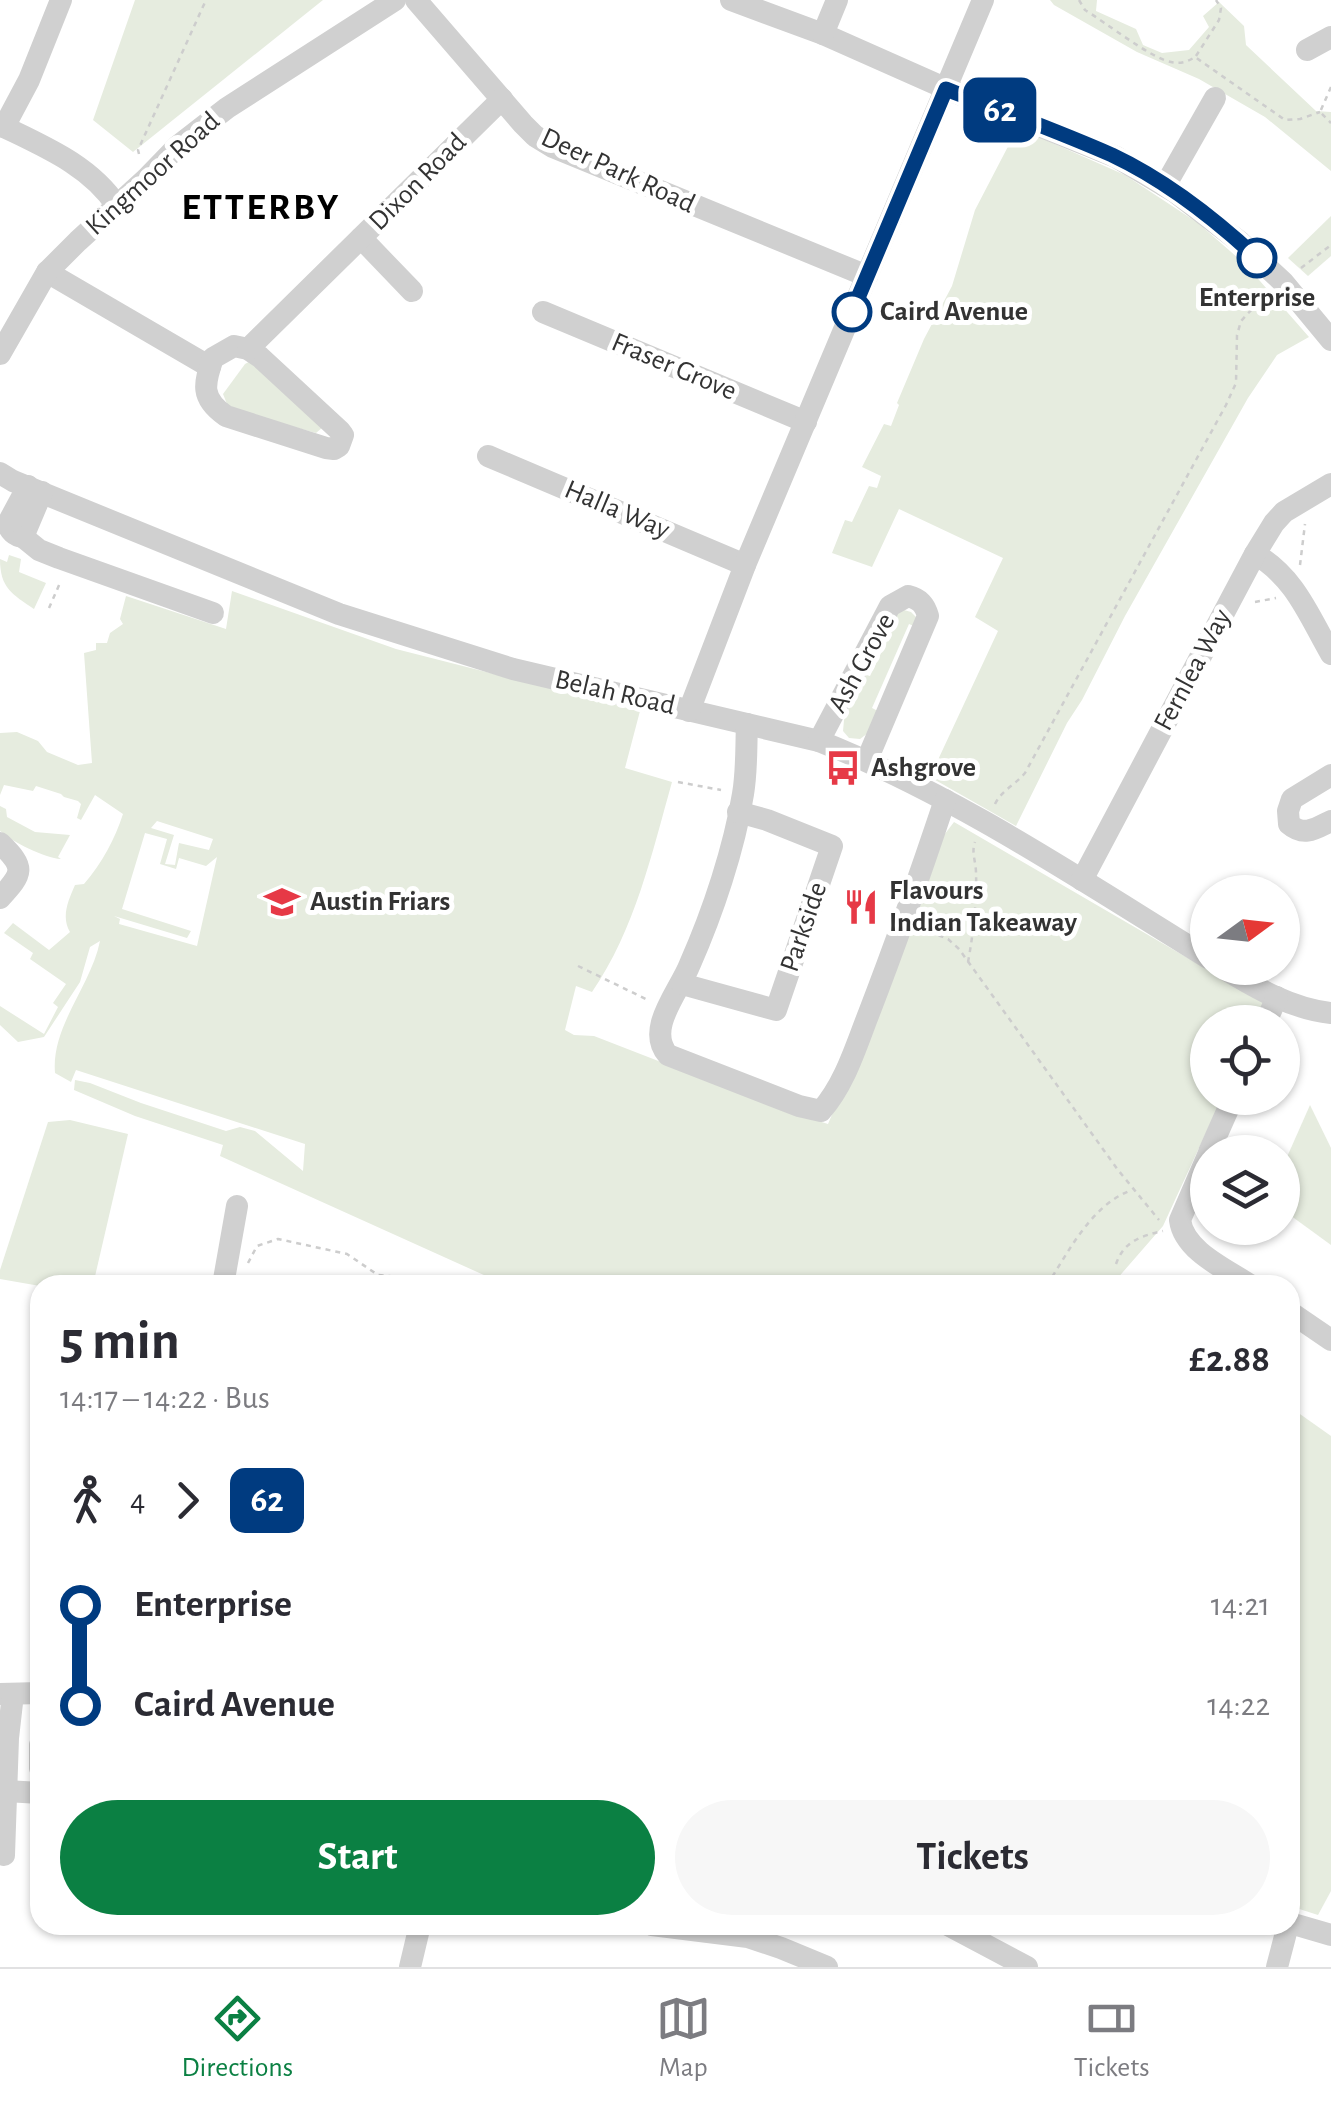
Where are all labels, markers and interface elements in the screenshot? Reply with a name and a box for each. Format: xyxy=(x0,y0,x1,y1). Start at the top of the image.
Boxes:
line badge: 62 xyxy=(955,78,1045,142)
text: 62 xyxy=(983,93,1017,128)
street label: Kingmoor Road xyxy=(81,107,225,241)
street label: Deer Park Road xyxy=(537,123,699,219)
street label: Dixon Road xyxy=(364,128,472,236)
district label: ETTERBY xyxy=(181,189,341,227)
marker: Enterprise xyxy=(1238,239,1276,277)
place label: Enterprise xyxy=(1199,284,1315,312)
marker: Caird Avenue xyxy=(833,293,871,331)
place label: Caird Avenue xyxy=(880,298,1028,326)
street label: Fraser Grove xyxy=(607,328,741,406)
street label: Halla Way xyxy=(560,475,674,545)
street label: Fernlea Way xyxy=(1149,605,1237,735)
street label: Ash Grove xyxy=(823,609,901,717)
street label: Belah Road xyxy=(552,666,678,720)
bus stop icon: Ashgrove xyxy=(824,749,862,787)
place label: Ashgrove xyxy=(871,754,976,782)
north arrow xyxy=(1190,875,1300,985)
map controls xyxy=(1190,875,1300,1245)
place label: Flavours Indian Takeaway xyxy=(889,877,1077,937)
street label: Parkside xyxy=(776,879,832,975)
school or university icon: Austin Friars xyxy=(263,883,301,921)
place label: Austin Friars xyxy=(310,888,450,916)
restaurant icon: Flavours Indian Takeaway xyxy=(842,888,880,926)
button: locate xyxy=(1190,1005,1300,1115)
button: layers xyxy=(1190,1135,1300,1245)
text: 5 min xyxy=(60,1314,180,1369)
text: £2.88 xyxy=(1189,1341,1270,1379)
text: 14:17 – 14:22 · Bus xyxy=(60,1382,270,1414)
icon: walk xyxy=(60,1473,115,1528)
icon: forward xyxy=(160,1473,215,1528)
text: 62 xyxy=(250,1483,284,1518)
text: 4 xyxy=(130,1484,145,1516)
text: Enterprise xyxy=(134,1586,292,1624)
text: 14:21 xyxy=(1211,1589,1270,1621)
text: Caird Avenue xyxy=(134,1686,335,1724)
text: 14:22 xyxy=(1207,1689,1270,1721)
button: Start xyxy=(60,1800,655,1915)
button: Tickets xyxy=(675,1800,1270,1915)
tab: Directions xyxy=(181,1991,293,2085)
tab: Map xyxy=(656,1991,711,2085)
tab: Tickets xyxy=(1074,1991,1150,2085)

